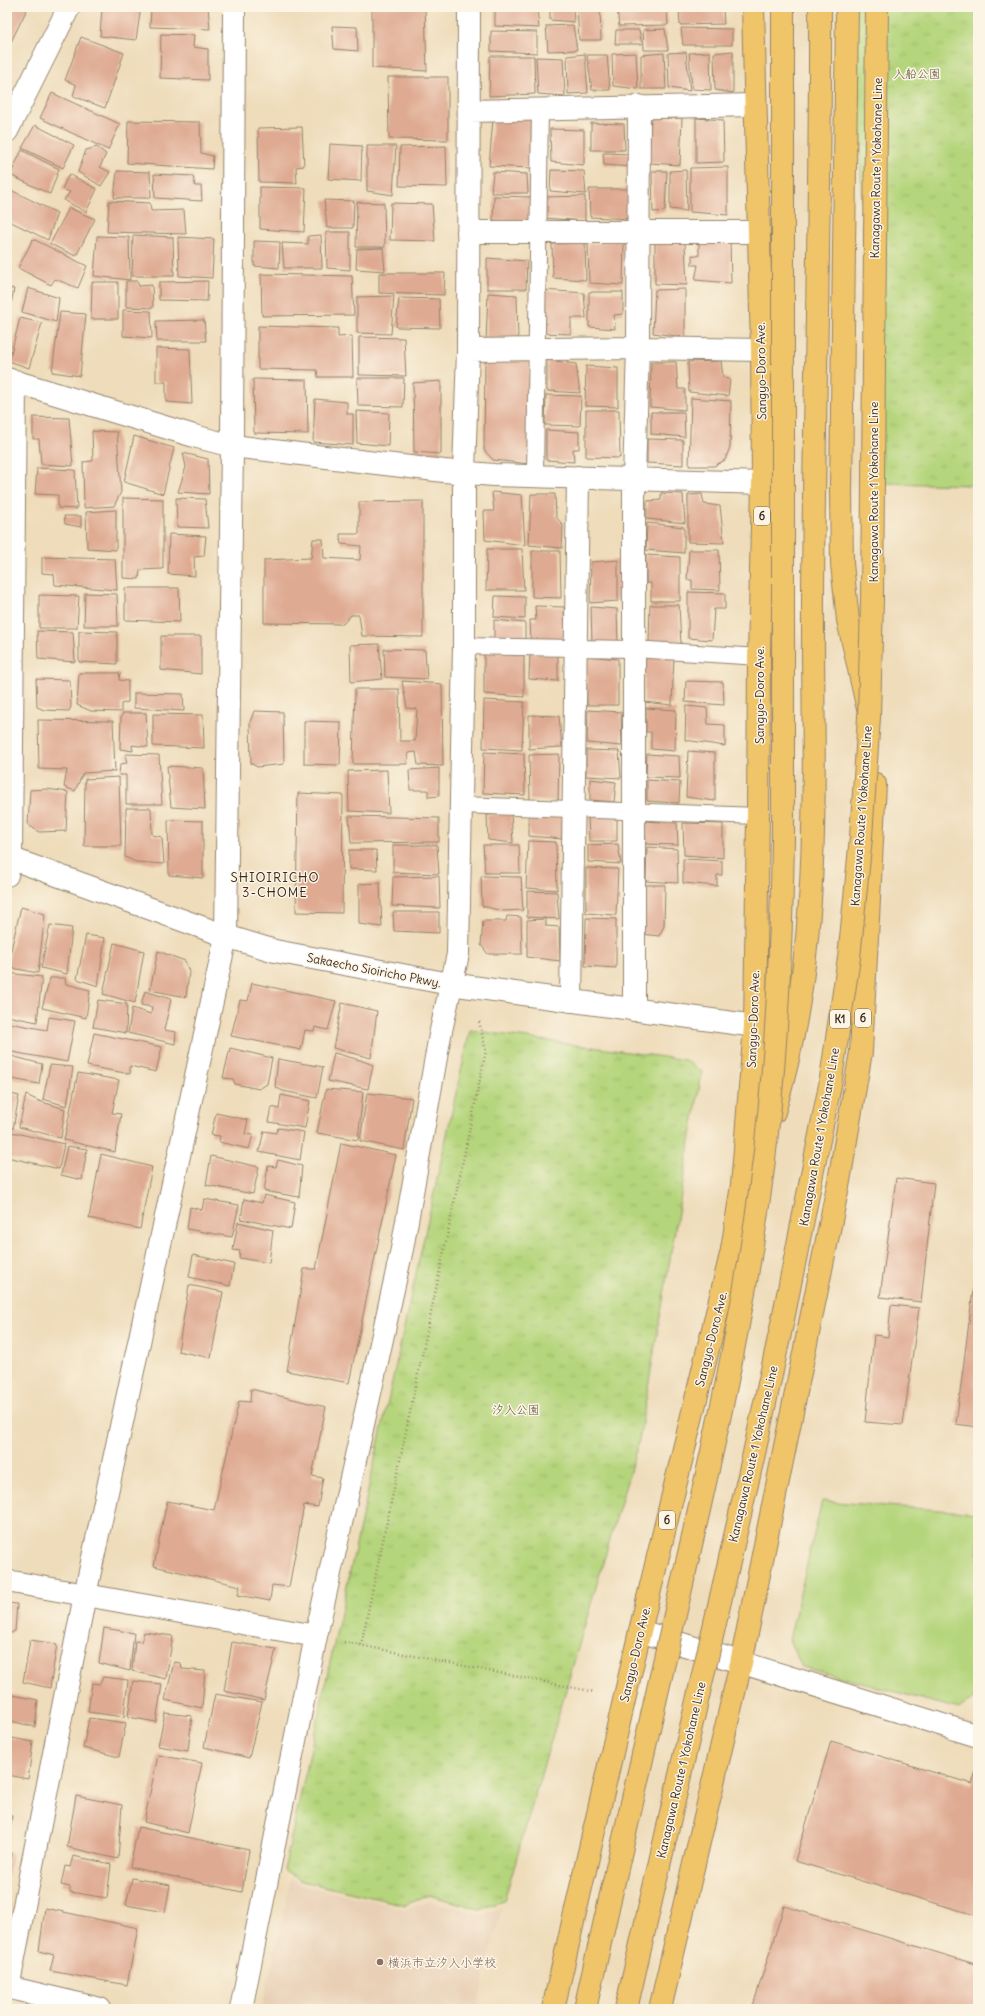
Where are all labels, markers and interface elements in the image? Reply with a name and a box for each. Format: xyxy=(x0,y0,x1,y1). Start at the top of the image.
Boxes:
park label: 入船公園 xyxy=(893,66,941,81)
street label: Kanagawa Route 1 Yokohane Line xyxy=(867,77,885,259)
street label: Sangyo-Doro Ave. xyxy=(753,322,769,420)
street label: Kanagawa Route 1 Yokohane Line xyxy=(866,402,881,582)
road number: 6 xyxy=(754,507,770,525)
street label: Sangyo-Doro Ave. xyxy=(752,646,767,744)
street label: Kanagawa Route 1 Yokohane Line xyxy=(847,725,875,907)
district label: SHIOIRICHO 3-CHOME xyxy=(230,869,320,901)
street label: Sakaecho Sioiricho Pkwy. xyxy=(306,950,442,990)
street label: Sangyo-Doro Ave. xyxy=(744,970,762,1068)
road number: 6 xyxy=(855,1009,871,1027)
road number: K1 xyxy=(830,1010,850,1028)
street label: Kanagawa Route 1 Yokohane Line xyxy=(796,1047,842,1227)
street label: Sangyo-Doro Ave. xyxy=(692,1290,730,1388)
street label: Kanagawa Route 1 Yokohane Line xyxy=(725,1364,781,1544)
park label: 汐入公園 xyxy=(492,1402,540,1417)
road number: 6 xyxy=(659,1511,675,1529)
street label: Sangyo-Doro Ave. xyxy=(617,1605,653,1703)
street label: Kanagawa Route 1 Yokohane Line xyxy=(653,1680,709,1860)
place label: 横浜市立汐入小学校 xyxy=(388,1955,496,1970)
marker: 横浜市立汐入小学校 xyxy=(375,1957,385,1967)

